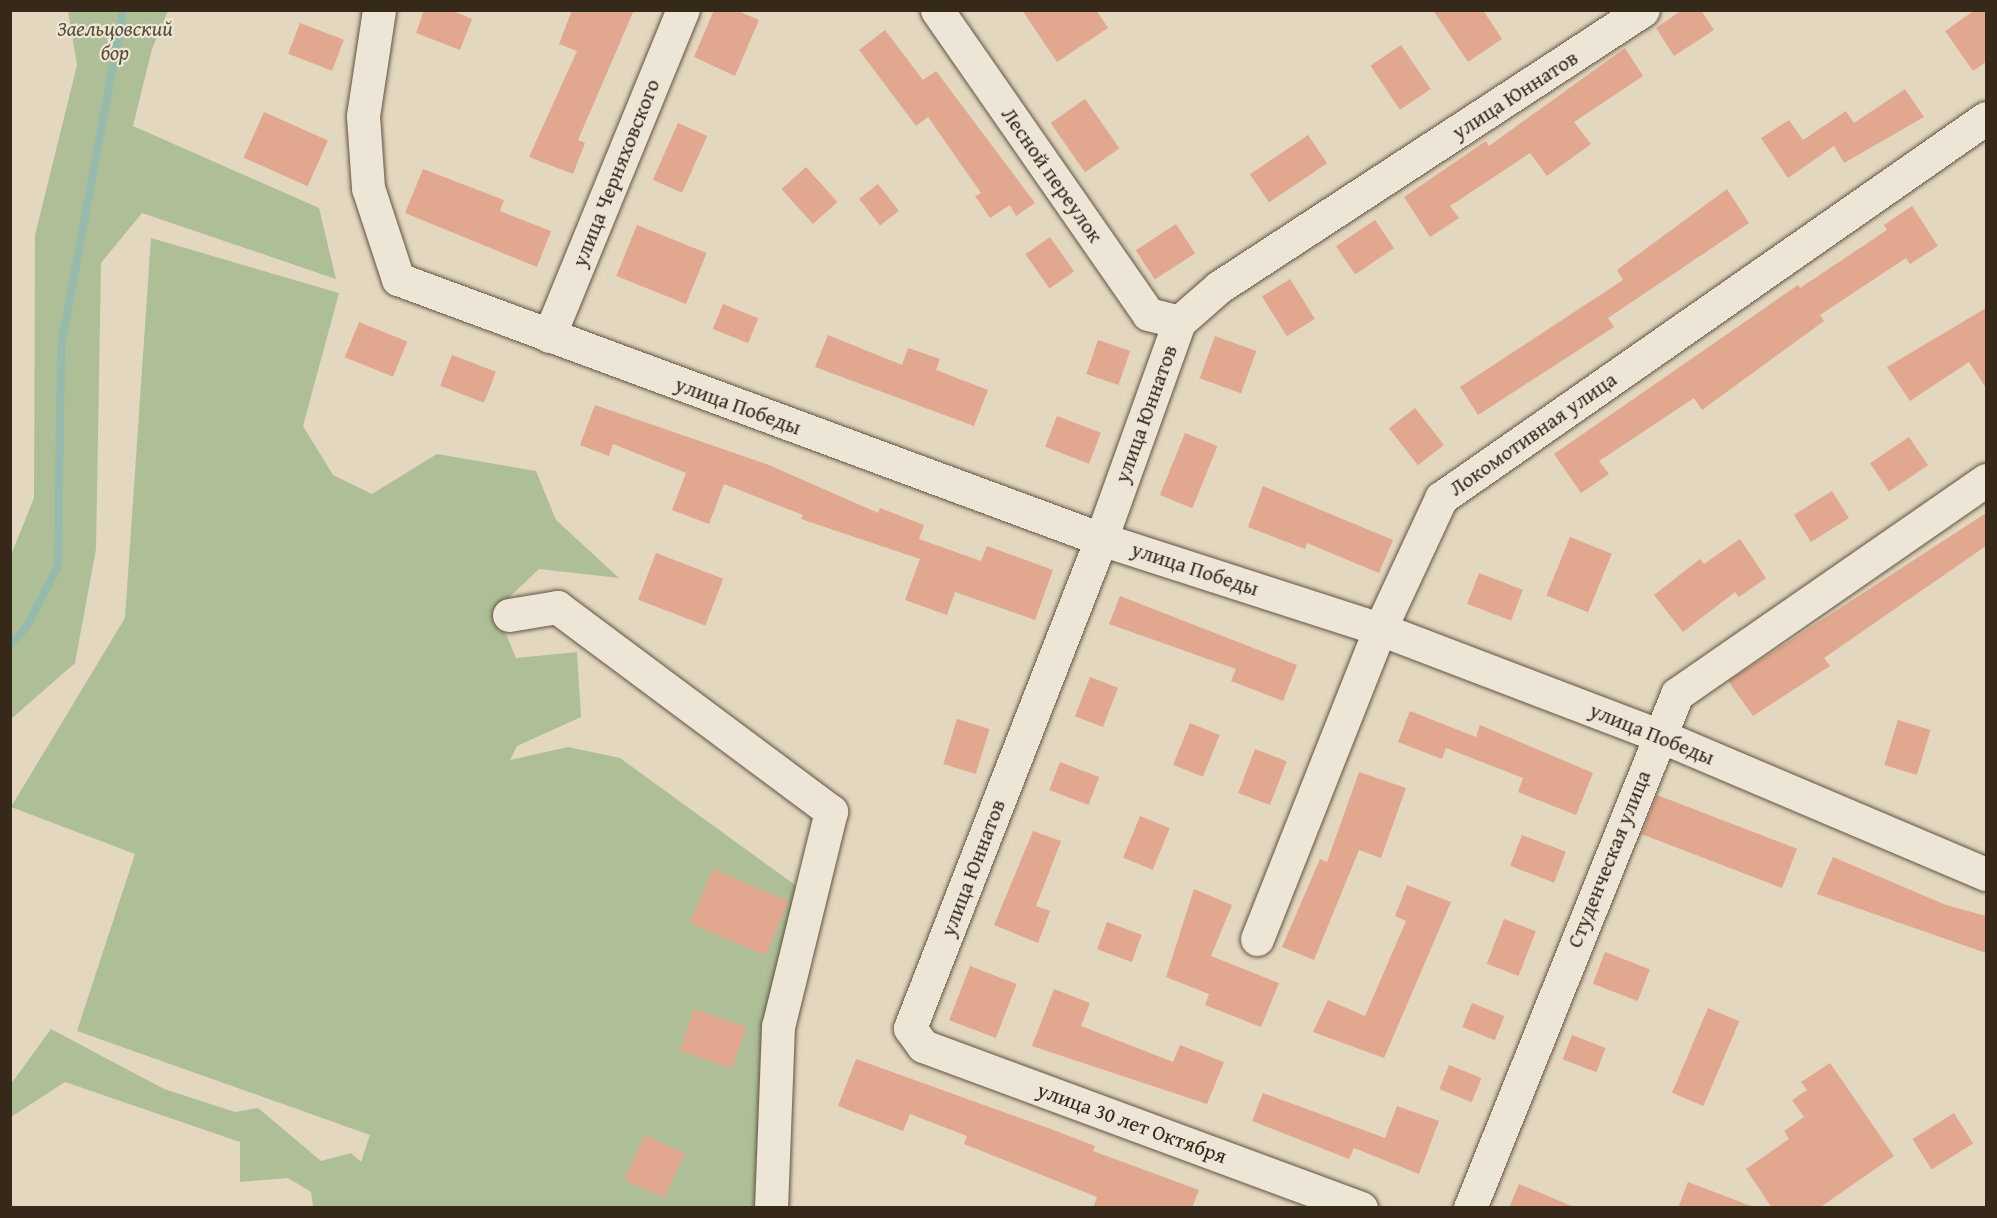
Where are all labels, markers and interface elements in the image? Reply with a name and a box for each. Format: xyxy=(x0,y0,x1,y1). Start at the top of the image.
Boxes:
park label: Заельцовский бор xyxy=(57,16,173,66)
street label: улица Юннатов xyxy=(1447,45,1583,145)
street label: улица Черняховского xyxy=(567,75,665,271)
street label: Лесной переулок xyxy=(996,103,1108,247)
street label: улица Юннатов xyxy=(1109,342,1183,486)
street label: Локомотивная улица xyxy=(1444,367,1622,501)
street label: улица Победы xyxy=(672,372,804,440)
street label: улица Победы xyxy=(1128,537,1262,601)
street label: улица Победы xyxy=(1586,698,1718,770)
street label: Студенческая улица xyxy=(1562,767,1656,951)
street label: улица Юннатов xyxy=(935,796,1011,940)
street label: улица 30 лет Октября xyxy=(1034,1077,1230,1169)

